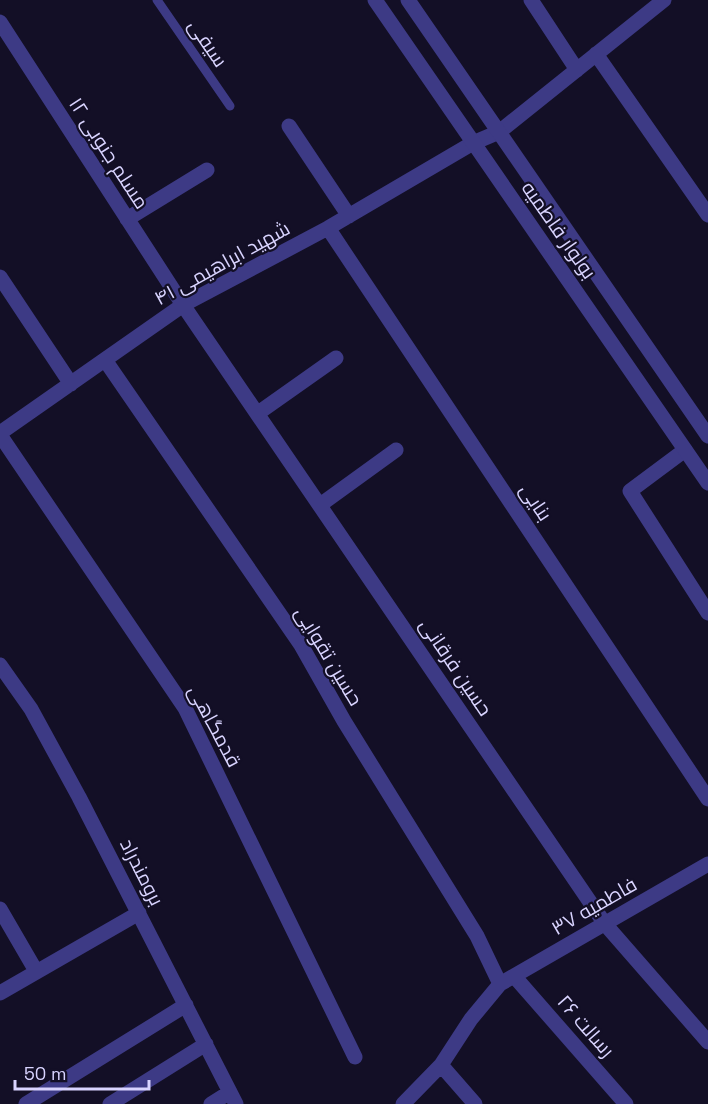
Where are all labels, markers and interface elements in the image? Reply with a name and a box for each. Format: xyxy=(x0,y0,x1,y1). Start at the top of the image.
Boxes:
street label: سیفی xyxy=(182,14,234,72)
street label: مسلم جنوبی ۱۲ xyxy=(62,92,155,214)
street label: بولوار فاطمیه xyxy=(516,176,602,284)
street label: شهید ابراهیمی ۴۱ xyxy=(150,215,294,311)
street label: بنایی xyxy=(514,478,558,526)
street label: حسین تقوایی xyxy=(289,602,369,710)
street label: حسین فرقانی xyxy=(414,613,498,721)
street label: قدمگاهی xyxy=(183,680,247,772)
street label: برومندراد xyxy=(114,834,170,910)
street label: فاطمیه ۳۷ xyxy=(546,871,642,941)
street label: رسالت ۲۶ xyxy=(552,989,620,1063)
scale bar xyxy=(15,1053,148,1091)
text: 50 m xyxy=(24,1062,66,1085)

